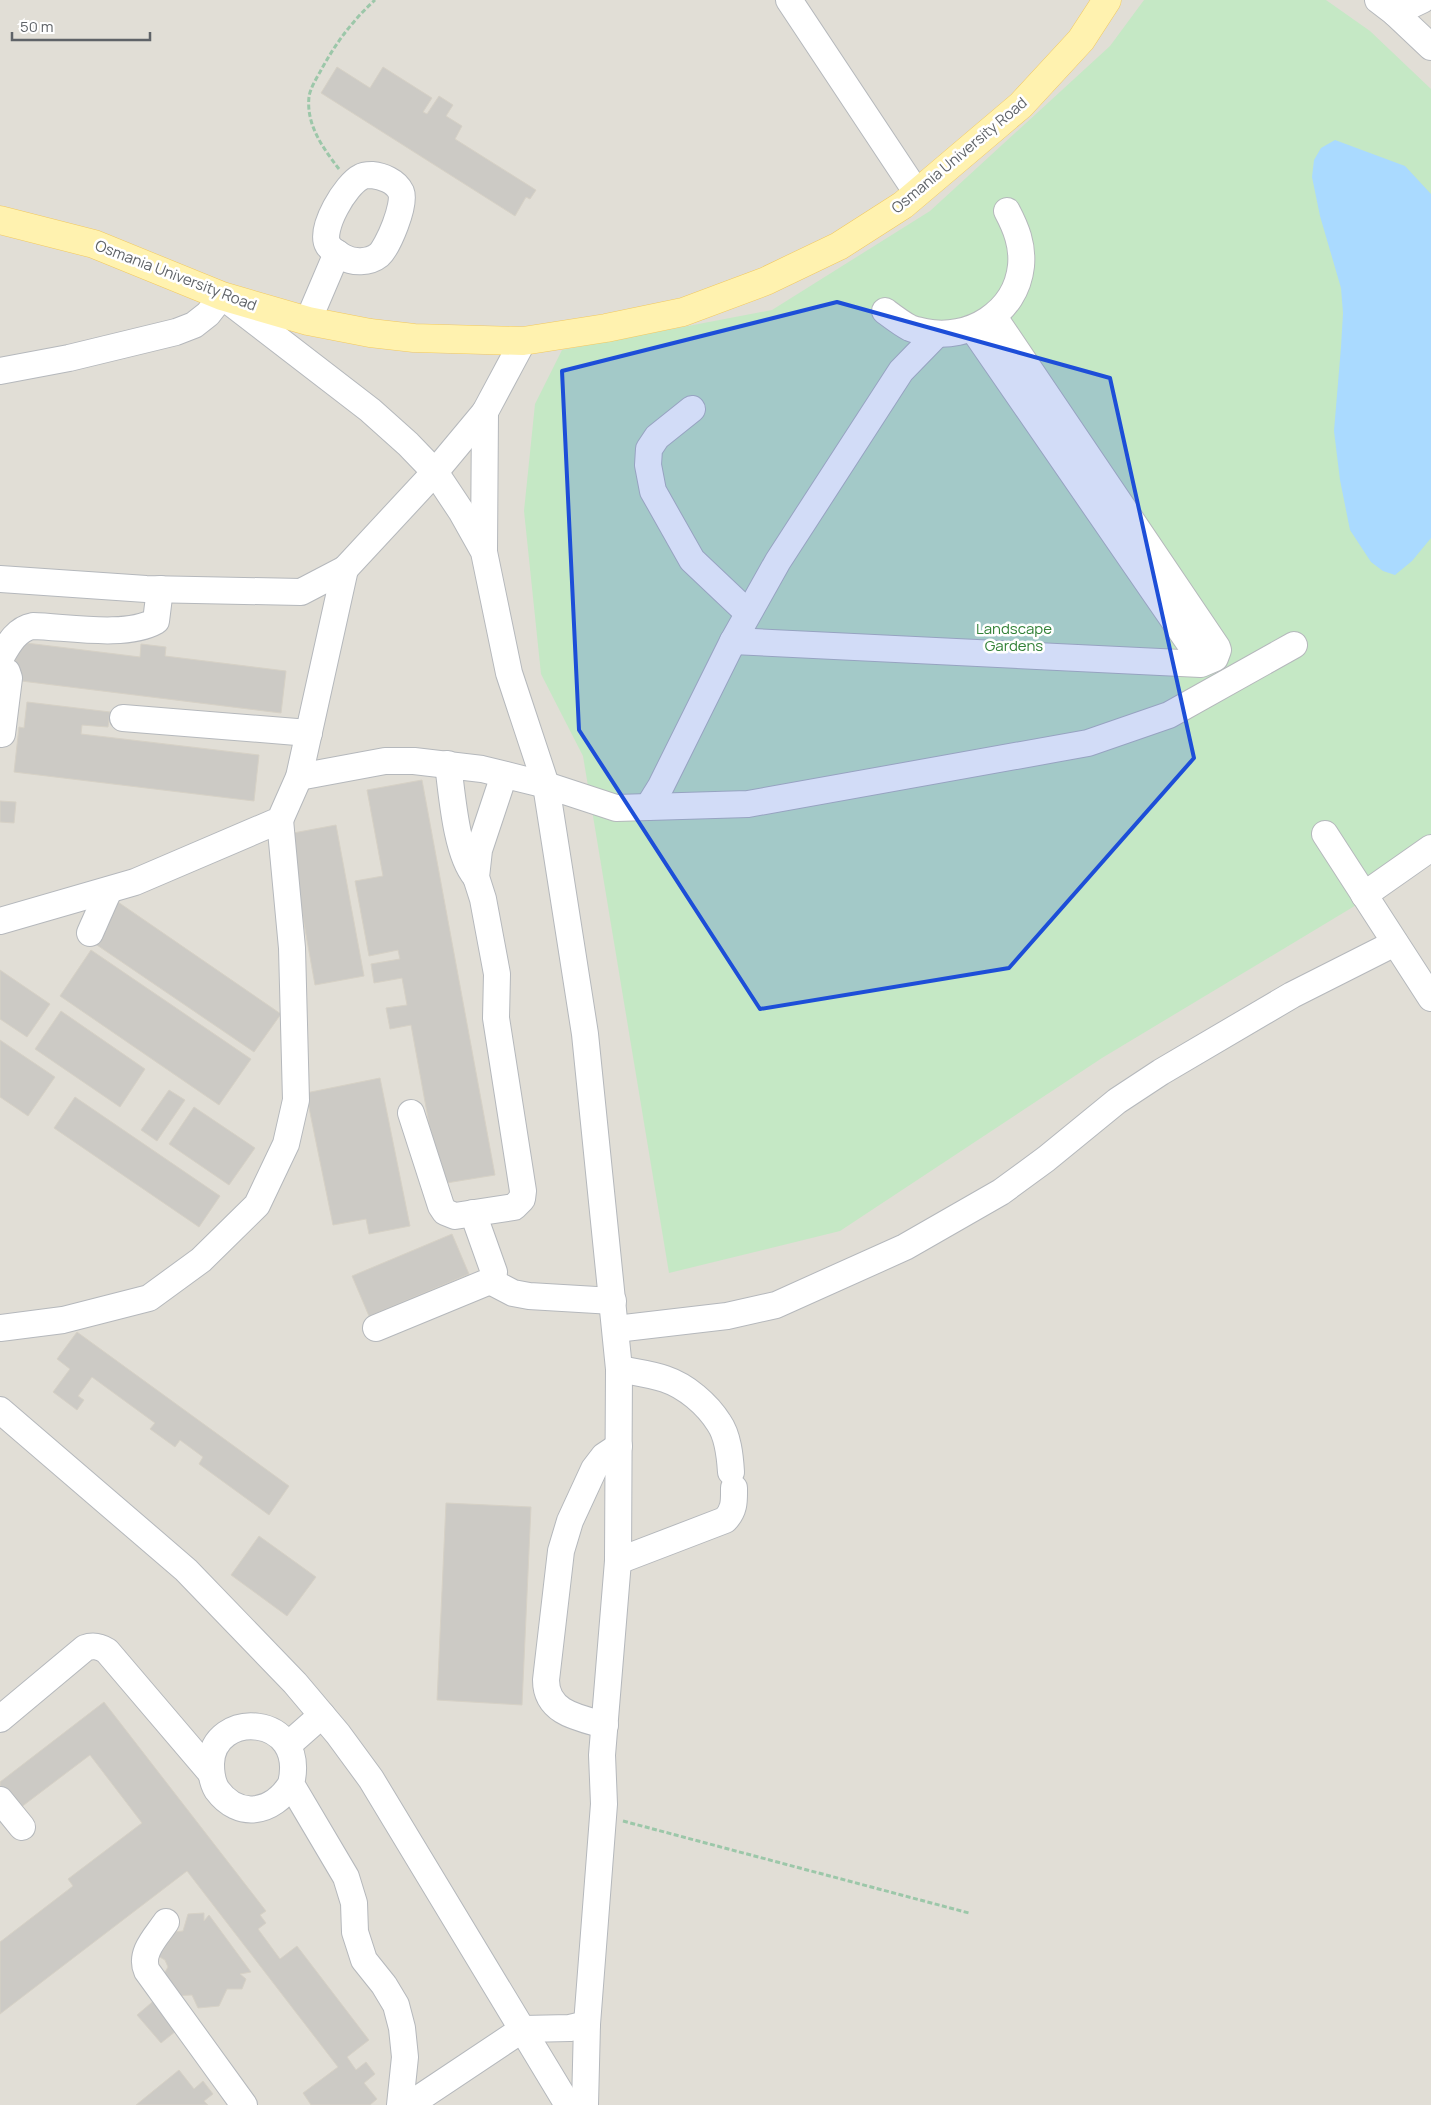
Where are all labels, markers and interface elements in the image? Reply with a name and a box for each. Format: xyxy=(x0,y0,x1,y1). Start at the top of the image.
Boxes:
scale bar xyxy=(12,10,150,42)
text: 50 m xyxy=(20,16,54,37)
street label: Osmania University Road xyxy=(887,92,1031,218)
street label: Osmania University Road xyxy=(92,235,260,315)
park label: Landscape Gardens xyxy=(976,618,1052,656)

